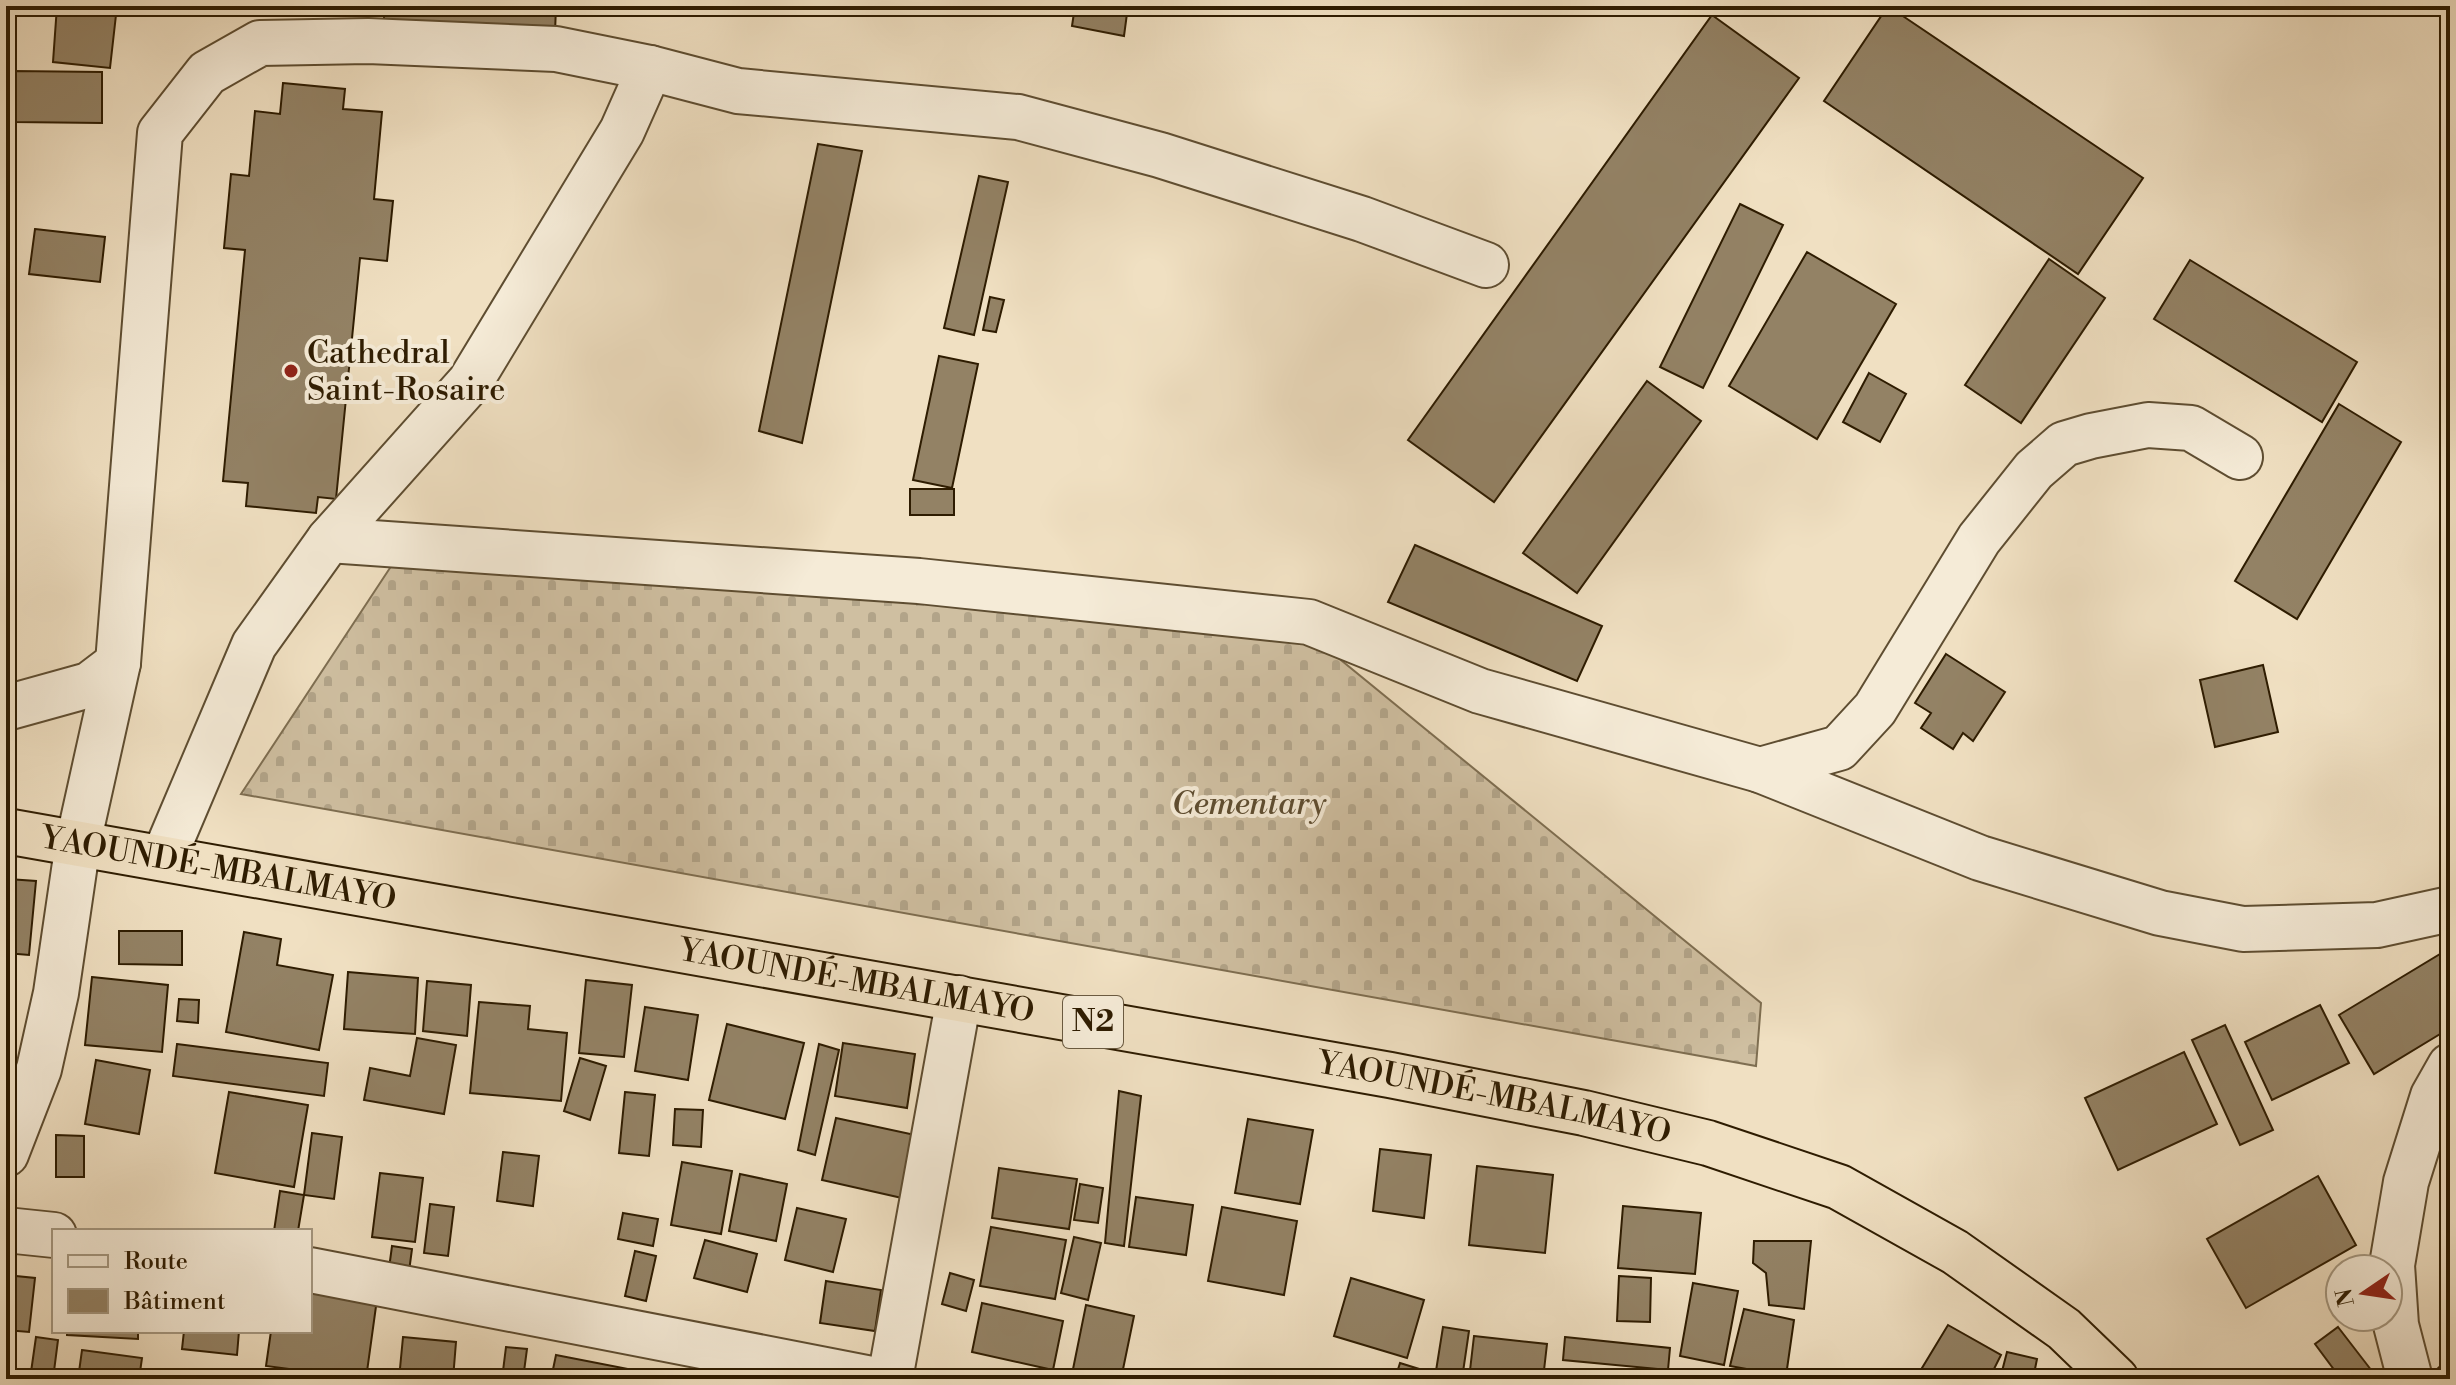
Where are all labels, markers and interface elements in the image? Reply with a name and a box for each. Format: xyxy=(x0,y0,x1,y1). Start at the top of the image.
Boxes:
place label: Cathedral Saint-Rosaire xyxy=(307,333,506,410)
marker: Cathedral Saint-Rosaire xyxy=(282,362,300,380)
park label: Cementary xyxy=(1172,784,1327,824)
street label: YAOUNDÉ-MBALMAYO xyxy=(36,817,399,919)
street label: YAOUNDÉ-MBALMAYO xyxy=(674,930,1037,1032)
road number: N2 xyxy=(1063,996,1123,1048)
street label: YAOUNDÉ-MBALMAYO xyxy=(1312,1042,1675,1153)
legend xyxy=(52,1229,312,1333)
text: Route xyxy=(124,1247,188,1277)
north arrow xyxy=(2324,1253,2404,1333)
text: N xyxy=(2331,1285,2361,1309)
text: Bâtiment xyxy=(123,1287,226,1317)

